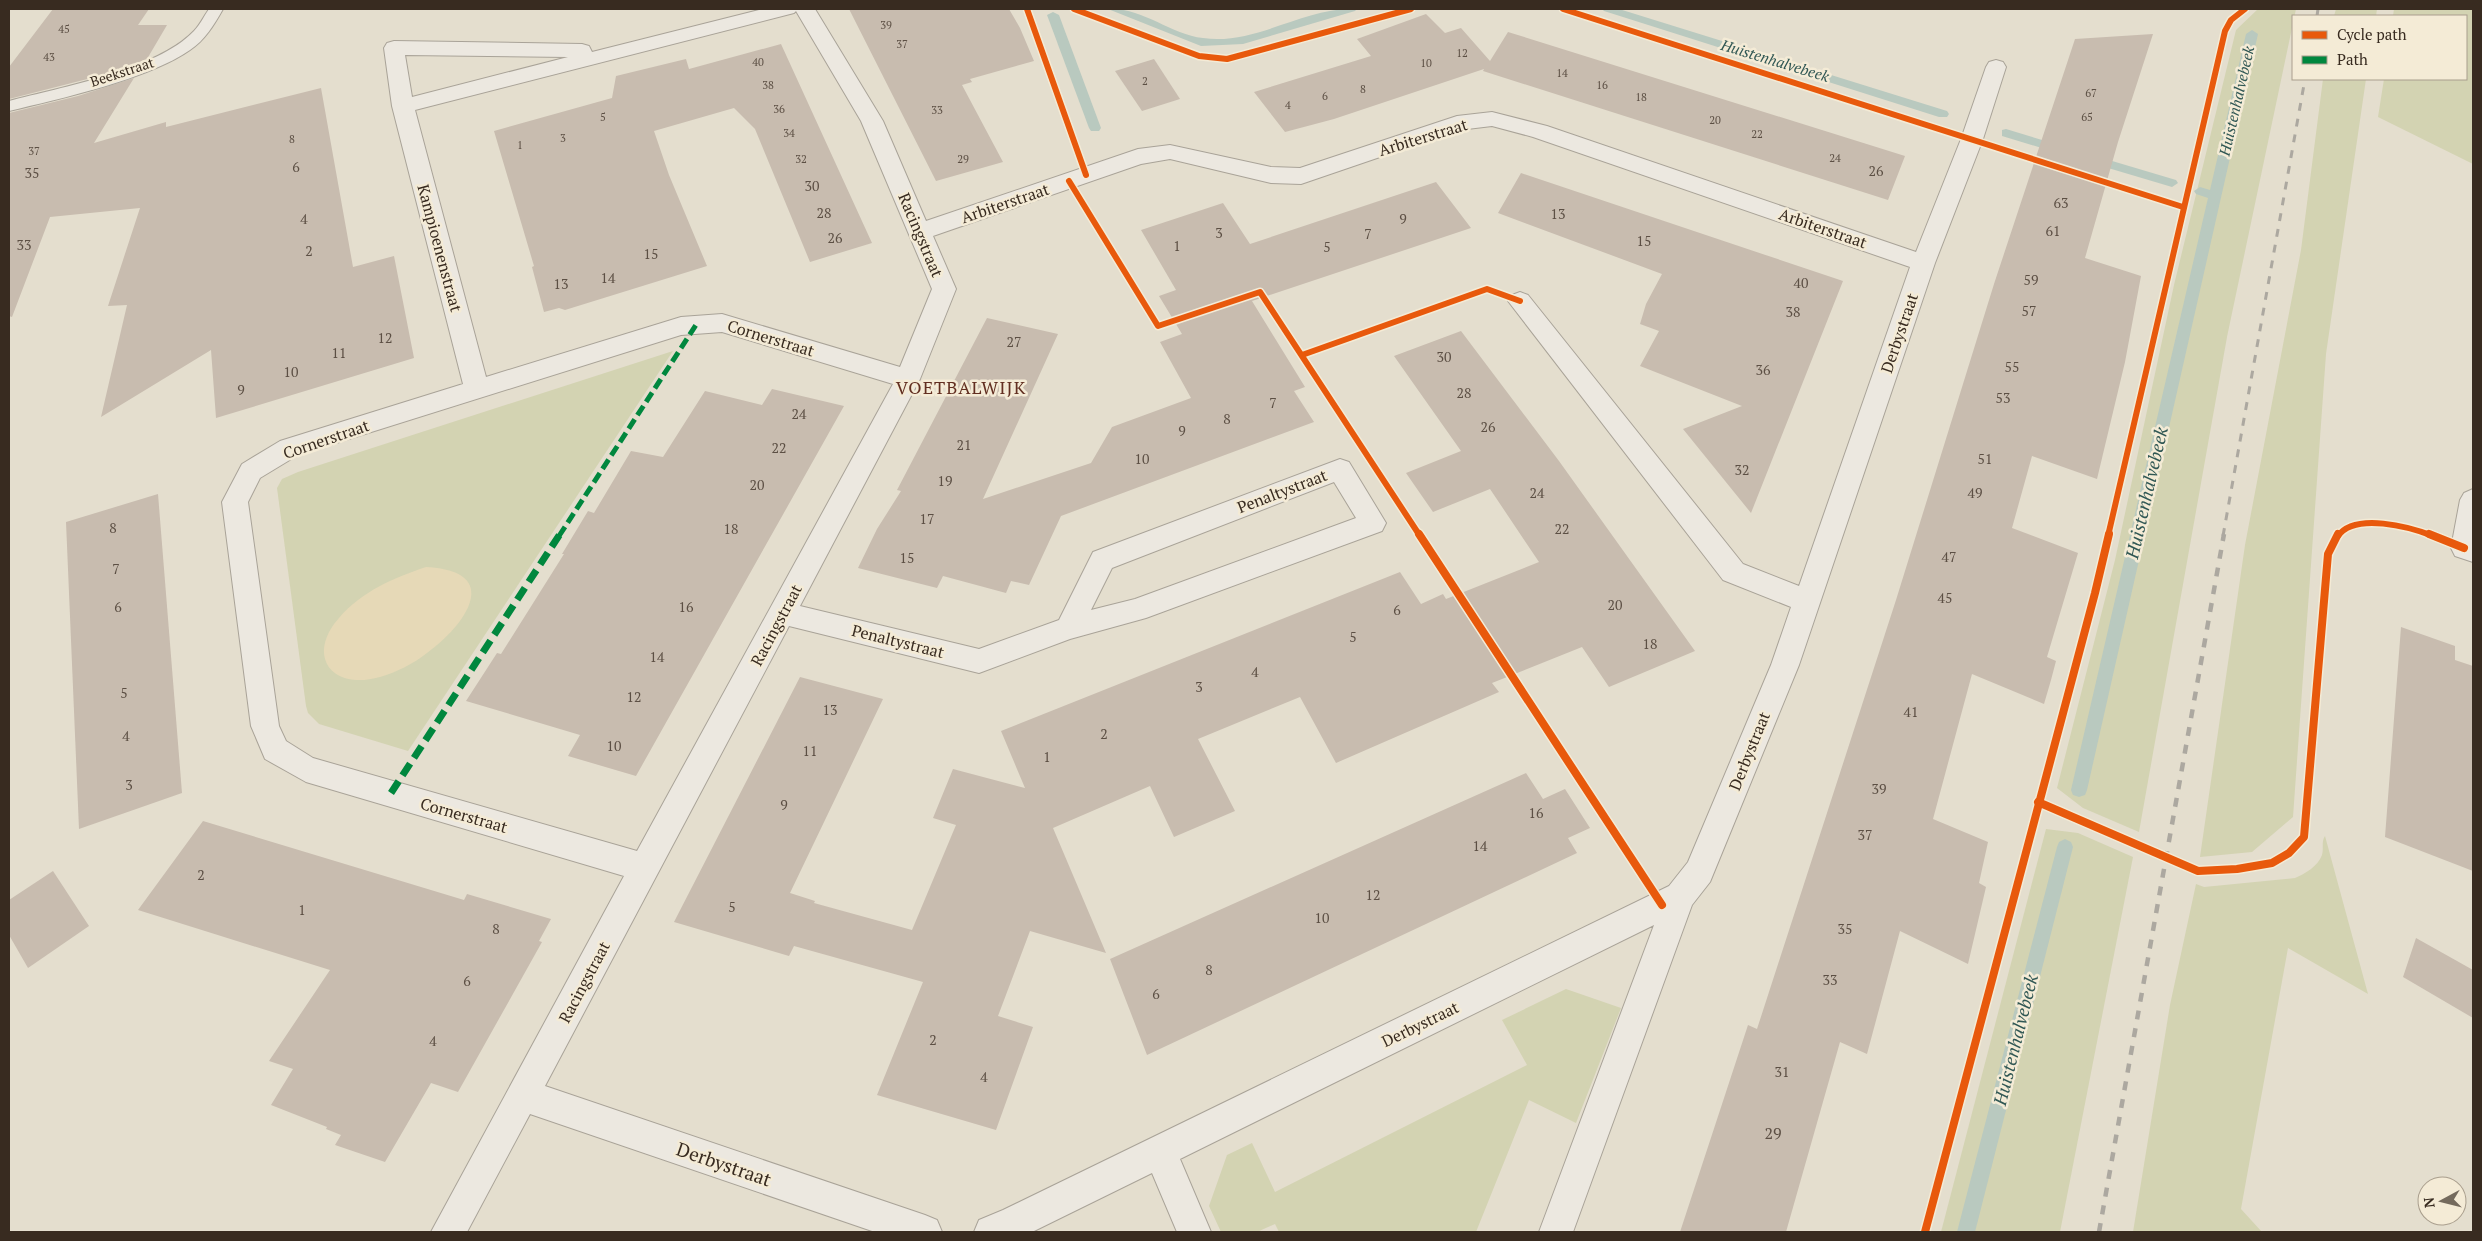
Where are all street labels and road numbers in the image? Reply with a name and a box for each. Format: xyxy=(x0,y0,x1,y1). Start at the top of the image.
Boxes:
street label: Beekstraat xyxy=(88,52,157,91)
street label: Arbiterstraat xyxy=(1376,113,1470,161)
street label: Arbiterstraat xyxy=(958,178,1052,228)
street label: Kampioenenstraat xyxy=(412,182,468,314)
street label: Racingstraat xyxy=(893,189,949,281)
street label: Arbiterstraat xyxy=(1776,203,1870,253)
street label: Derbystraat xyxy=(1875,290,1923,376)
street label: Cornerstraat xyxy=(725,314,817,362)
street label: Cornerstraat xyxy=(280,414,372,464)
street label: Penaltystraat xyxy=(1234,464,1330,518)
street label: Racingstraat xyxy=(745,580,807,670)
street label: Penaltystraat xyxy=(849,619,947,663)
street label: Derbystraat xyxy=(1723,708,1775,794)
street label: Cornerstraat xyxy=(418,792,510,838)
street label: Racingstraat xyxy=(553,937,615,1027)
street label: Derbystraat xyxy=(1378,996,1462,1052)
street label: Derbystraat xyxy=(673,1136,775,1191)

